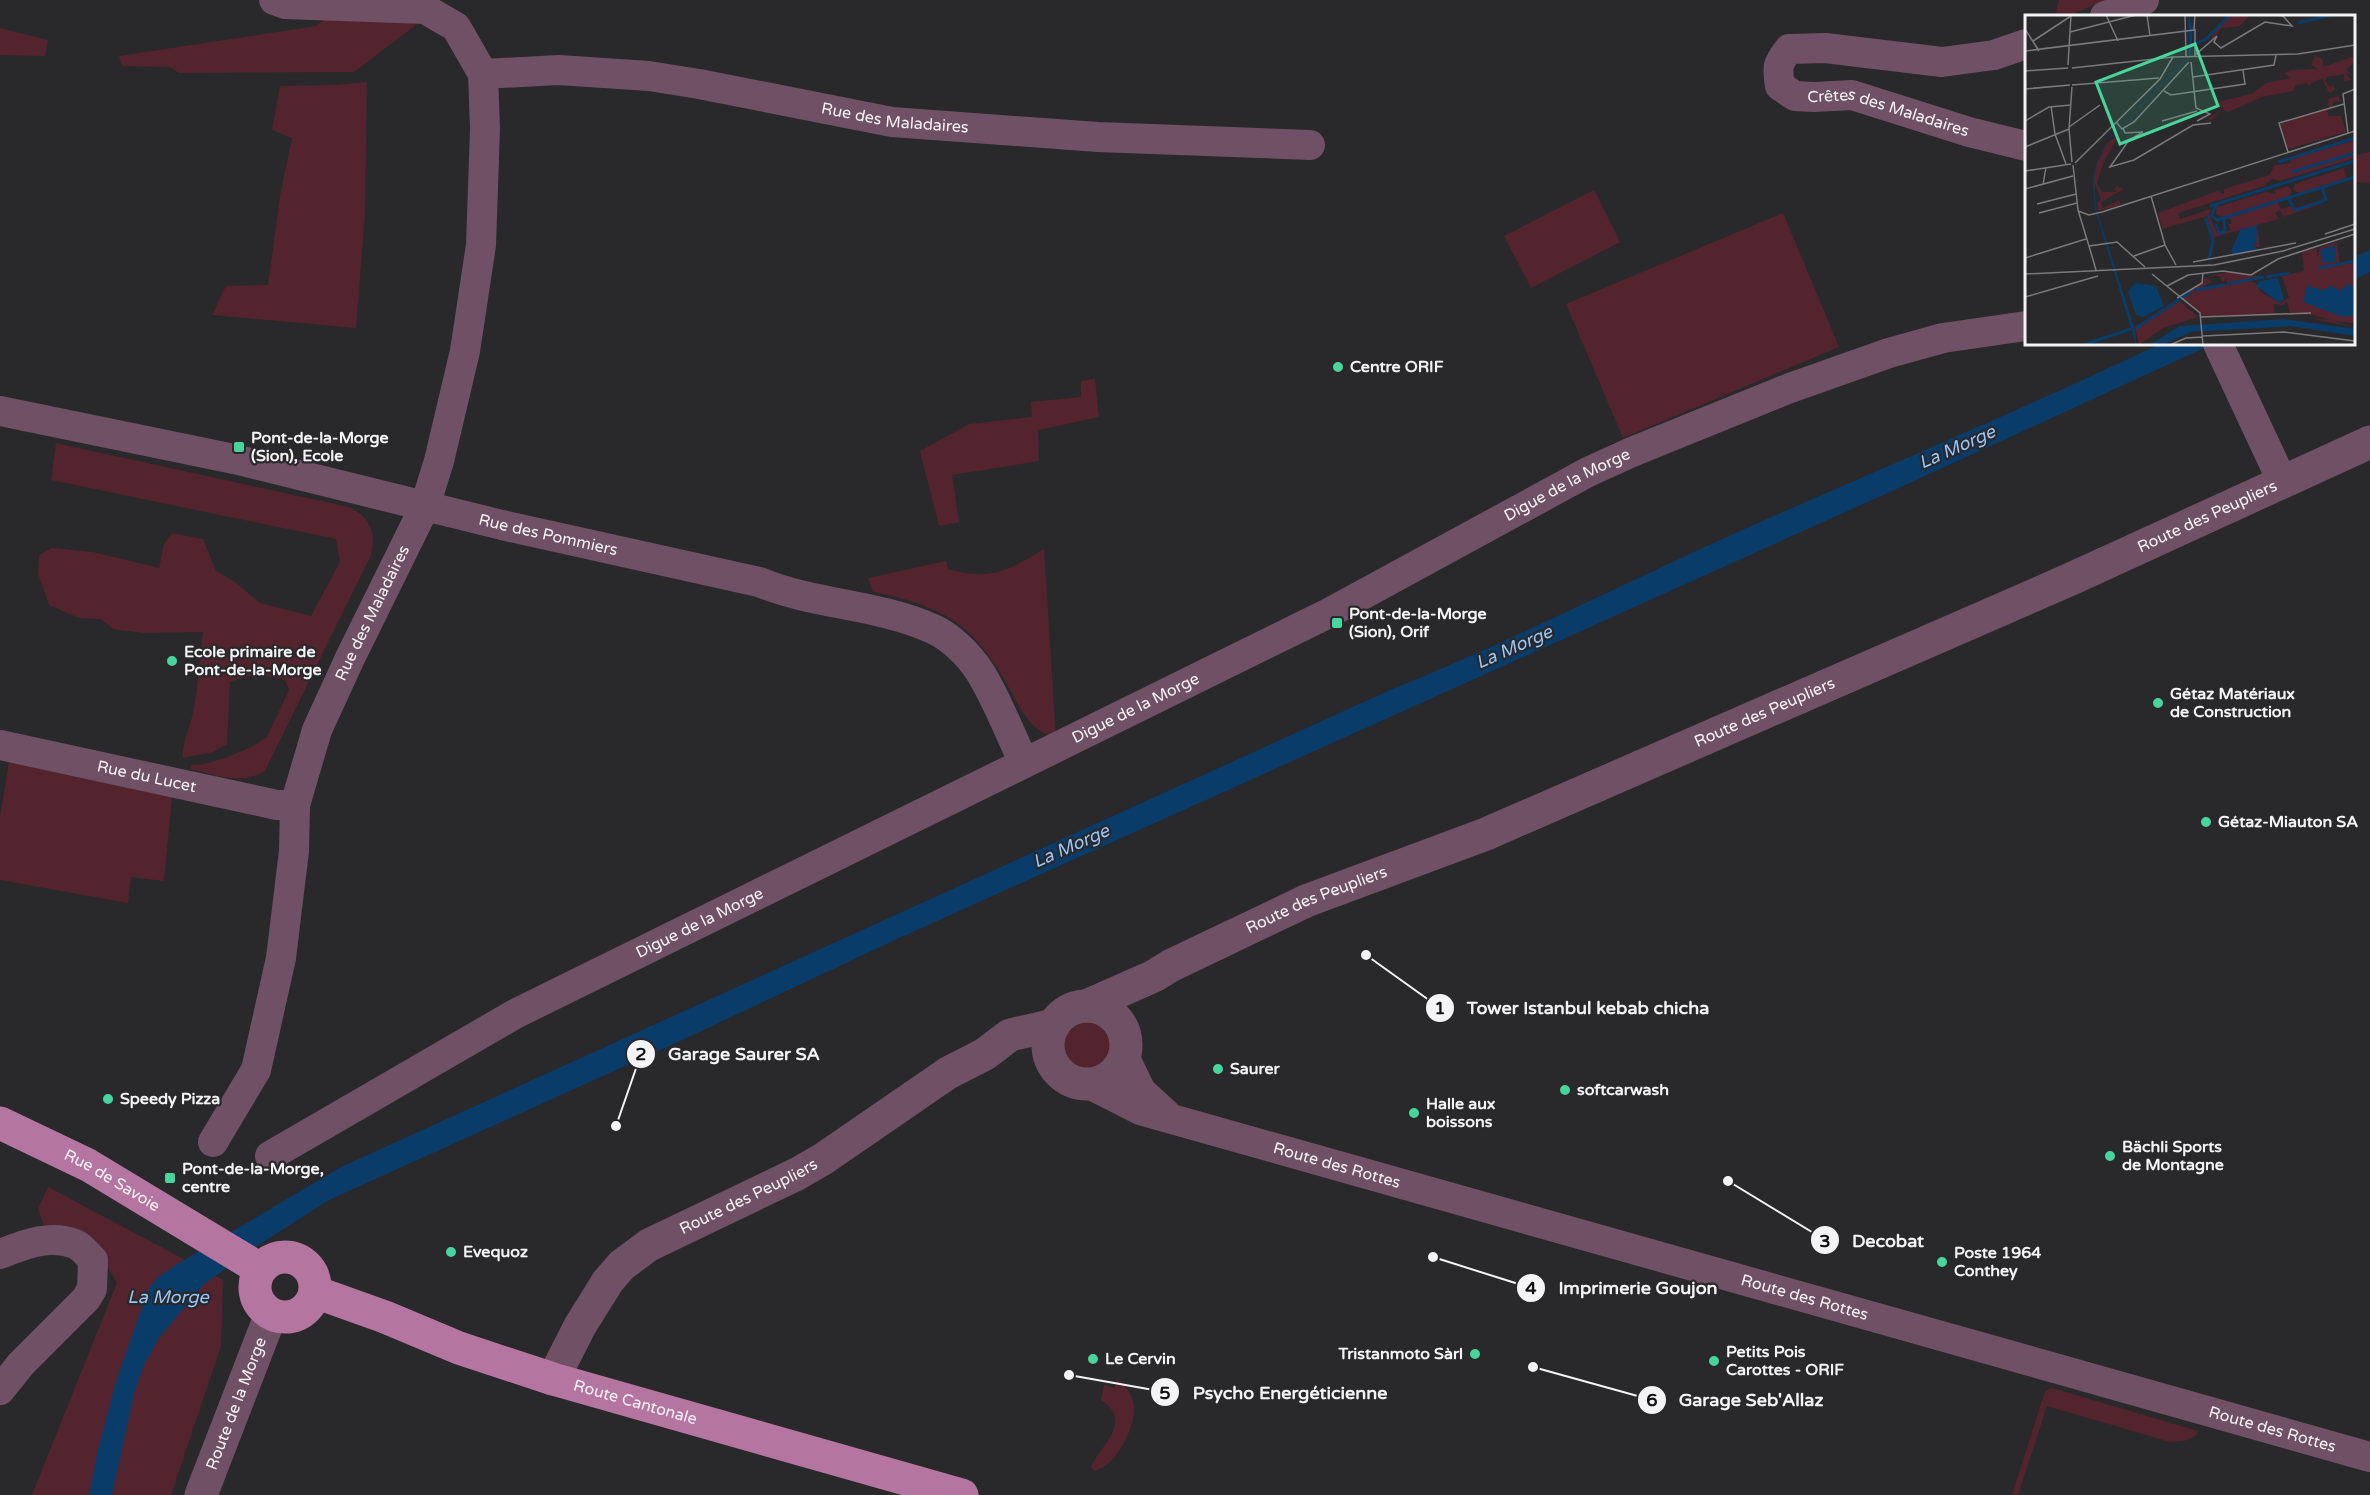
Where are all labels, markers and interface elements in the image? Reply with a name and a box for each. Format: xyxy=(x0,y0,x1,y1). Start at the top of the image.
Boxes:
inset map xyxy=(2025,15,2355,345)
street label: Crêtes des Maladaires xyxy=(1807,84,1972,141)
street label: Rue des Maladaires xyxy=(819,98,969,138)
place label: Centre ORIF xyxy=(1350,357,1444,377)
marker: Centre ORIF xyxy=(1331,360,1345,374)
water label: La Morge xyxy=(1915,420,1999,474)
place label: Pont-de-la-Morge (Sion), Ecole xyxy=(251,428,389,466)
marker: Pont-de-la-Morge (Sion), Ecole xyxy=(232,440,246,454)
street label: Digue de la Morge xyxy=(1500,444,1633,526)
street label: Route des Peupliers xyxy=(2134,476,2280,557)
street label: Rue des Pommiers xyxy=(476,510,619,560)
street label: Rue des Maladaires xyxy=(331,542,414,684)
place label: Pont-de-la-Morge (Sion), Orif xyxy=(1349,604,1487,642)
marker: Pont-de-la-Morge (Sion), Orif xyxy=(1330,616,1344,630)
water label: La Morge xyxy=(1472,620,1556,674)
place label: Ecole primaire de Pont-de-la-Morge xyxy=(184,642,322,680)
marker: Ecole primaire de Pont-de-la-Morge xyxy=(165,654,179,668)
street label: Digue de la Morge xyxy=(1069,668,1203,748)
street label: Route des Peupliers xyxy=(1691,673,1838,752)
place label: Gétaz Matériaux de Construction xyxy=(2170,684,2295,722)
marker: Gétaz Matériaux de Construction xyxy=(2151,696,2165,710)
street label: Rue du Lucet xyxy=(95,756,198,797)
place label: Gétaz-Miauton SA xyxy=(2218,812,2358,832)
marker: Gétaz-Miauton SA xyxy=(2199,815,2213,829)
water label: La Morge xyxy=(1029,819,1113,873)
street label: Route des Peupliers xyxy=(1242,862,1390,938)
street label: Digue de la Morge xyxy=(633,883,767,963)
callout: Tower Istanbul kebab chicha xyxy=(1425,990,1722,1026)
text: 1 xyxy=(1434,997,1446,1019)
text: Tower Istanbul kebab chicha xyxy=(1466,997,1709,1019)
callout: Garage Saurer SA xyxy=(626,1036,832,1072)
text: 2 xyxy=(635,1043,647,1065)
text: Garage Saurer SA xyxy=(668,1043,820,1065)
place label: Saurer xyxy=(1230,1059,1280,1079)
marker: Saurer xyxy=(1211,1062,1225,1076)
place label: softcarwash xyxy=(1577,1080,1669,1100)
marker: softcarwash xyxy=(1558,1083,1572,1097)
place label: Speedy Pizza xyxy=(120,1089,220,1109)
marker: Speedy Pizza xyxy=(101,1092,115,1106)
place label: Halle aux boissons xyxy=(1426,1094,1496,1132)
marker: Halle aux boissons xyxy=(1407,1106,1421,1120)
place label: Bächli Sports de Montagne xyxy=(2122,1137,2224,1175)
street label: Route des Rottes xyxy=(1271,1138,1403,1193)
street label: Rue de Savoie xyxy=(61,1145,164,1216)
marker: Bächli Sports de Montagne xyxy=(2103,1149,2117,1163)
street label: Route des Peupliers xyxy=(676,1154,821,1239)
place label: Pont-de-la-Morge, centre xyxy=(182,1159,324,1197)
marker: Pont-de-la-Morge, centre xyxy=(163,1171,177,1185)
callout: Decobat xyxy=(1810,1222,1936,1258)
text: 3 xyxy=(1819,1230,1831,1252)
text: Decobat xyxy=(1852,1230,1924,1252)
place label: Evequoz xyxy=(463,1242,528,1262)
place label: Poste 1964 Conthey xyxy=(1954,1243,2041,1281)
marker: Evequoz xyxy=(444,1245,458,1259)
marker: Poste 1964 Conthey xyxy=(1935,1255,1949,1269)
callout: Imprimerie Goujon xyxy=(1516,1270,1729,1306)
street label: Route des Rottes xyxy=(1739,1270,1870,1325)
text: 4 xyxy=(1525,1277,1537,1299)
text: Imprimerie Goujon xyxy=(1558,1277,1718,1299)
water label: La Morge xyxy=(127,1286,210,1308)
street label: Route de la Morge xyxy=(202,1334,271,1473)
place label: Petits Pois Carottes - ORIF xyxy=(1726,1342,1844,1380)
place label: Tristanmoto Sàrl xyxy=(1337,1344,1463,1364)
marker: Tristanmoto Sàrl xyxy=(1468,1347,1482,1361)
place label: Le Cervin xyxy=(1105,1349,1176,1369)
marker: Le Cervin xyxy=(1086,1352,1100,1366)
marker: Petits Pois Carottes - ORIF xyxy=(1707,1354,1721,1368)
callout: Psycho Energéticienne xyxy=(1150,1374,1399,1410)
street label: Route Cantonale xyxy=(571,1375,699,1429)
text: 5 xyxy=(1159,1382,1171,1404)
text: Psycho Energéticienne xyxy=(1193,1382,1387,1404)
callout: Garage Seb'Allaz xyxy=(1637,1382,1836,1418)
text: 6 xyxy=(1646,1389,1658,1411)
text: Garage Seb'Allaz xyxy=(1679,1389,1823,1411)
street label: Route des Rottes xyxy=(2206,1402,2338,1457)

